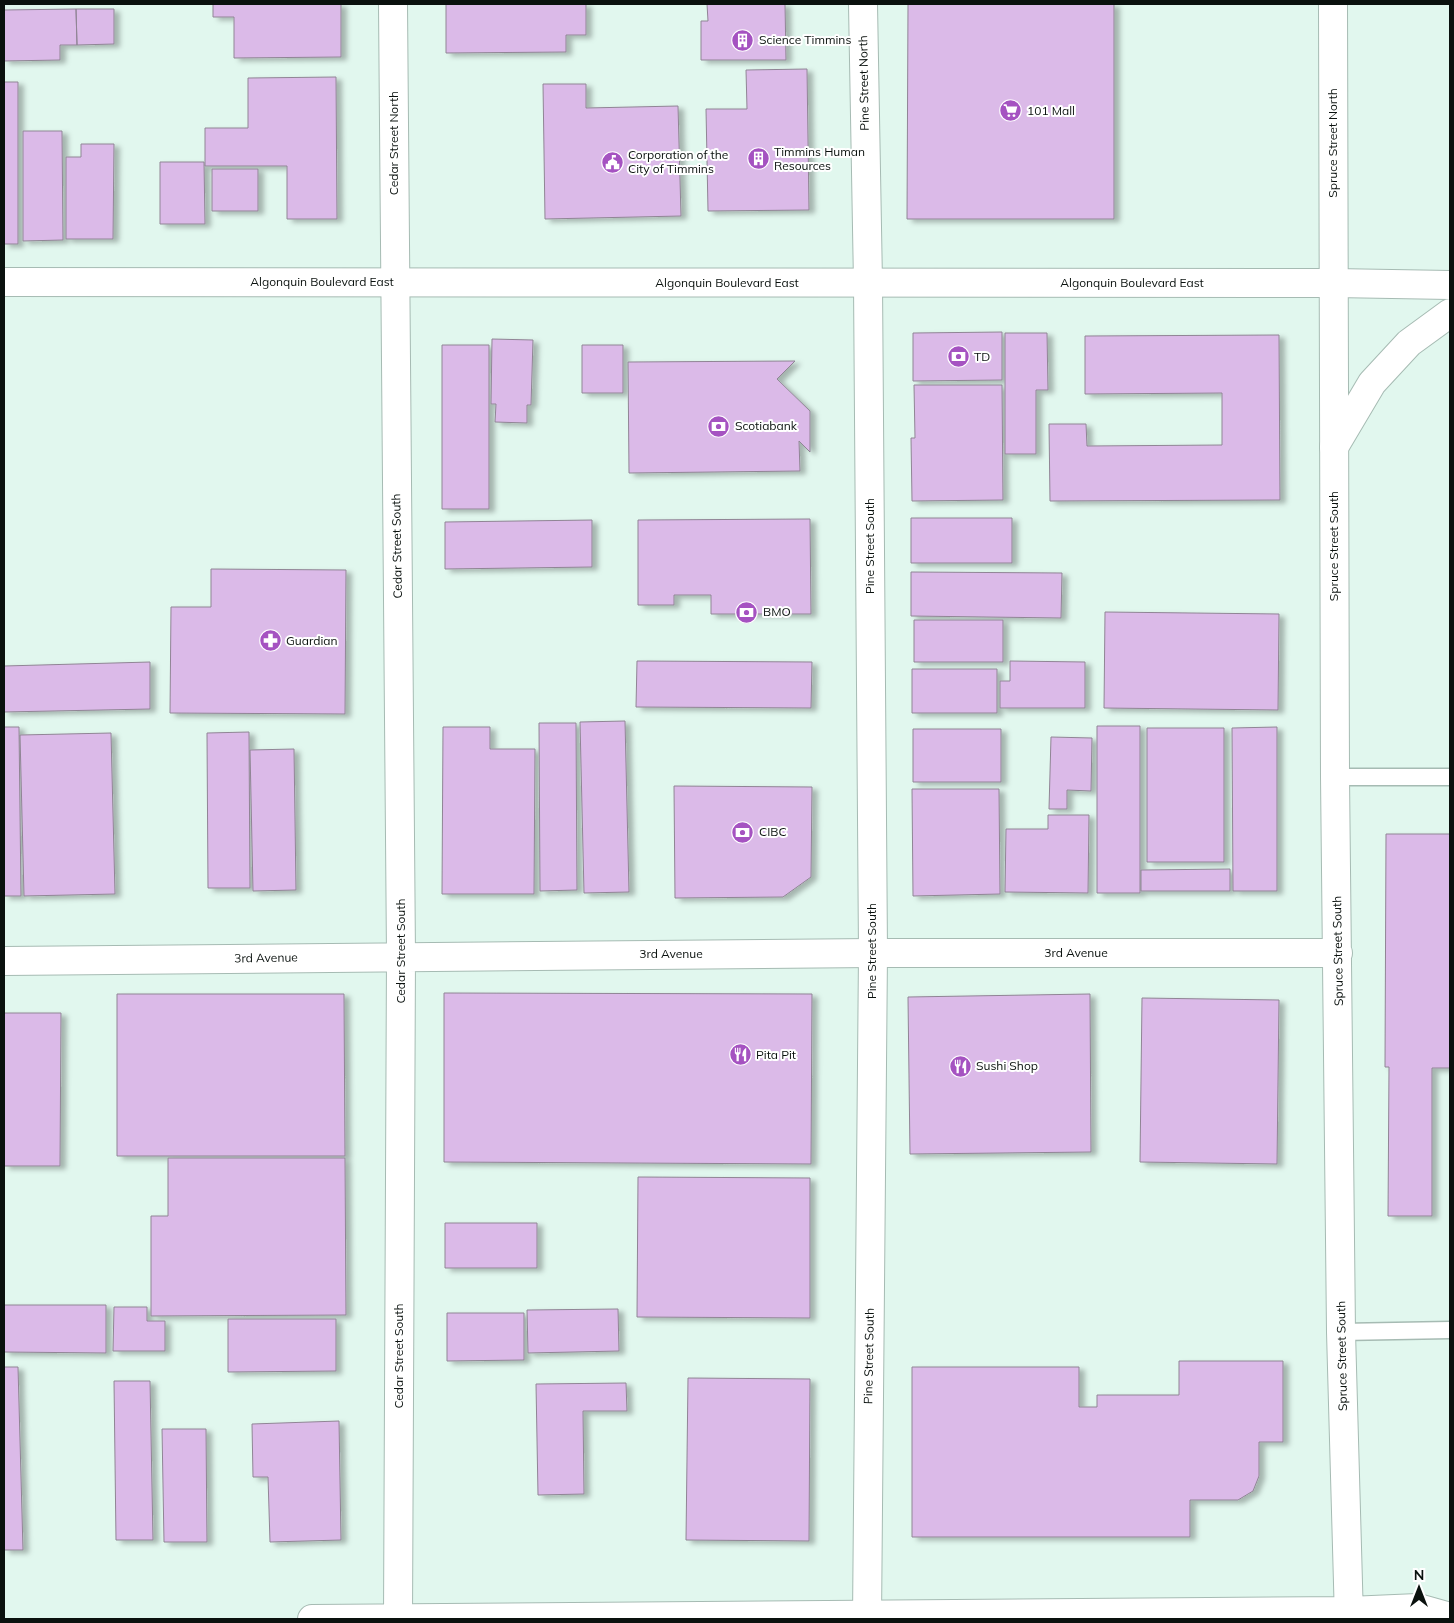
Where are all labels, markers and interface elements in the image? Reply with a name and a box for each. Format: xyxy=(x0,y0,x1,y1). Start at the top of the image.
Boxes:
building icon: Science Timmins xyxy=(731,28,755,52)
place label: Science Timmins xyxy=(759,32,851,47)
street label: Pine Street North xyxy=(855,35,872,131)
street label: Spruce Street North xyxy=(1325,88,1340,198)
street label: Cedar Street North xyxy=(386,91,401,195)
supermarket icon: 101 Mall xyxy=(999,99,1023,123)
place label: 101 Mall xyxy=(1027,103,1075,118)
place label: Timmins Human Resources xyxy=(774,144,865,173)
place label: Corporation of the City of Timmins xyxy=(628,147,728,176)
building icon: Timmins Human Resources xyxy=(746,147,770,171)
public building icon: Corporation of the City of Timmins xyxy=(600,150,624,174)
street label: Algonquin Boulevard East xyxy=(250,274,394,289)
street label: Algonquin Boulevard East xyxy=(655,275,799,290)
street label: Algonquin Boulevard East xyxy=(1060,275,1204,290)
bank icon: TD xyxy=(946,345,970,369)
place label: TD xyxy=(974,349,990,364)
bank icon: Scotiabank xyxy=(707,414,731,438)
place label: Scotiabank xyxy=(735,418,798,433)
street label: Spruce Street South xyxy=(1326,491,1341,601)
street label: Cedar Street South xyxy=(388,493,405,599)
street label: Pine Street South xyxy=(862,498,877,594)
bank icon: BMO xyxy=(735,600,759,624)
place label: BMO xyxy=(763,604,791,619)
pharmacy icon: Guardian xyxy=(258,629,282,653)
place label: Guardian xyxy=(286,633,337,648)
bank icon: CIBC xyxy=(731,820,755,844)
place label: CIBC xyxy=(759,824,787,839)
street label: Spruce Street South xyxy=(1329,896,1346,1006)
street label: Cedar Street South xyxy=(393,898,408,1004)
street label: Pine Street South xyxy=(864,903,879,999)
street label: 3rd Avenue xyxy=(1044,945,1108,960)
street label: 3rd Avenue xyxy=(639,946,703,961)
street label: 3rd Avenue xyxy=(234,949,298,966)
restaurant icon: Pita Pit xyxy=(728,1043,752,1067)
place label: Pita Pit xyxy=(756,1047,796,1062)
restaurant icon: Sushi Shop xyxy=(948,1054,972,1078)
place label: Sushi Shop xyxy=(976,1058,1038,1073)
street label: Spruce Street South xyxy=(1333,1301,1350,1411)
street label: Cedar Street South xyxy=(391,1303,406,1409)
street label: Pine Street South xyxy=(860,1308,877,1404)
north arrow xyxy=(1394,1563,1444,1613)
text: N xyxy=(1414,1566,1424,1584)

